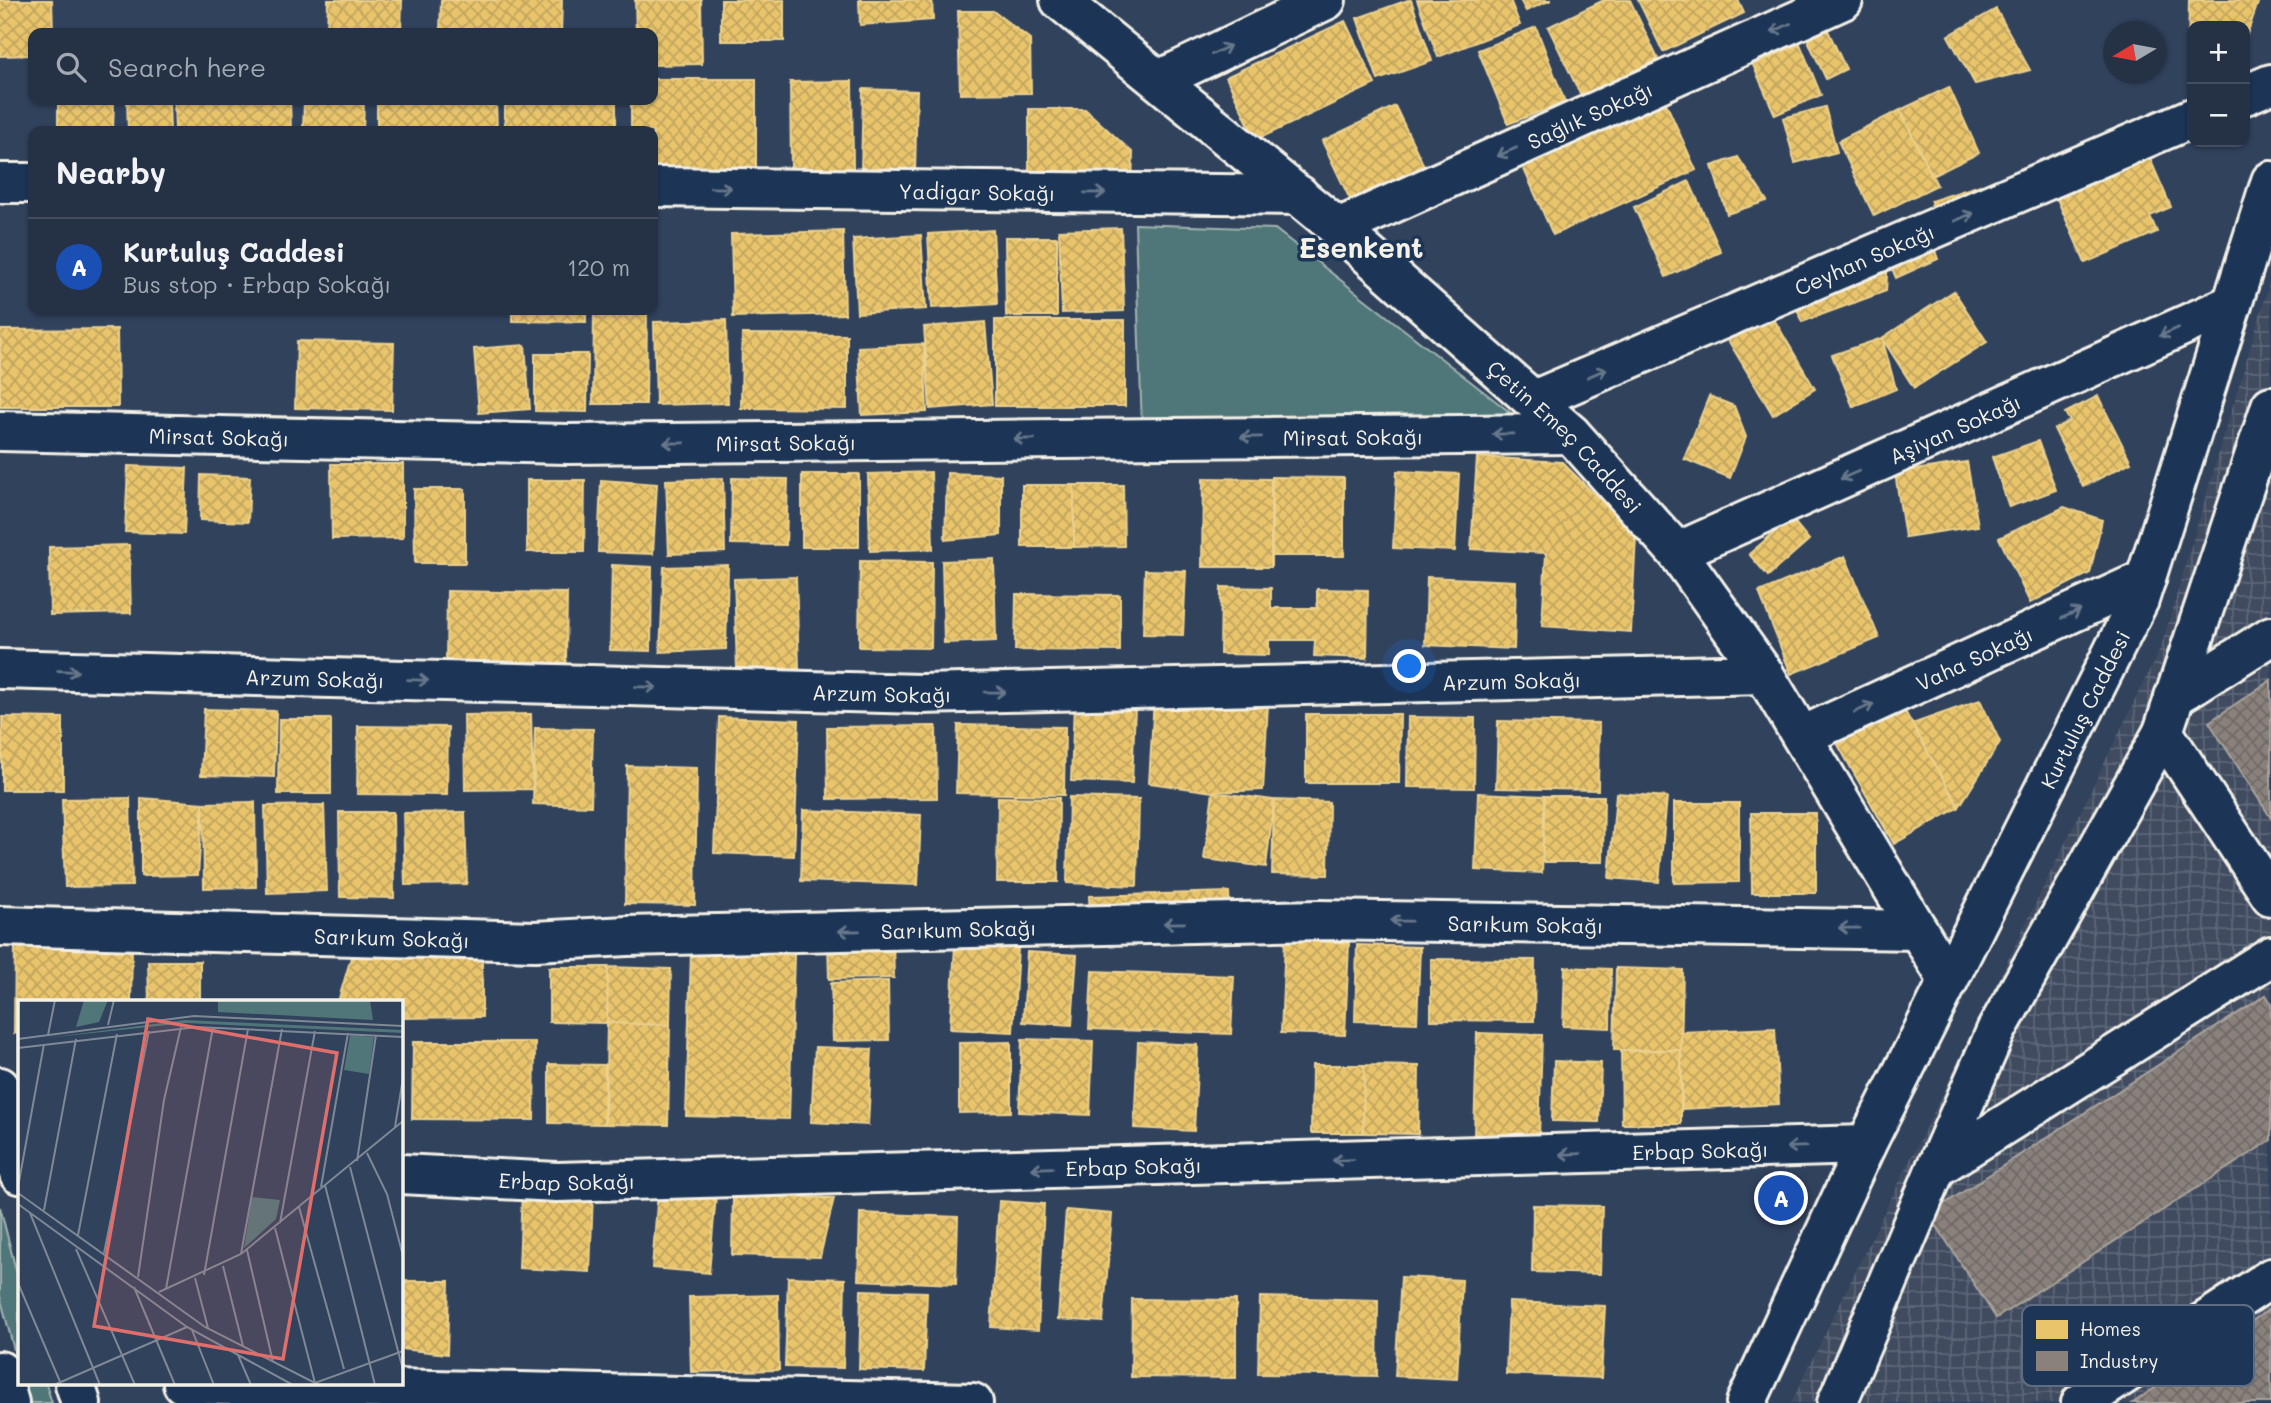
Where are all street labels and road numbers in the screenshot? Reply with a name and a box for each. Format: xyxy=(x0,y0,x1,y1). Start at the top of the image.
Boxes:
street label: Sağlık Sokağı xyxy=(1523,75,1656,154)
street label: Yadigar Sokağı xyxy=(899,177,1055,205)
street label: Ceyhan Sokağı xyxy=(1790,217,1938,300)
street label: Çetin Emeç Caddesi xyxy=(1482,354,1649,518)
street label: Aşiyan Sokağı xyxy=(1885,387,2024,469)
street label: Mirsat Sokağı xyxy=(148,421,289,451)
street label: Mirsat Sokağı xyxy=(1283,422,1423,450)
street label: Mirsat Sokağı xyxy=(716,428,856,456)
street label: Vaha Sokağı xyxy=(1911,619,2037,696)
street label: Kurtuluş Caddesi xyxy=(2033,625,2135,793)
street label: Arzum Sokağı xyxy=(245,662,385,693)
street label: Arzum Sokağı xyxy=(1442,665,1581,695)
street label: Arzum Sokağı xyxy=(812,678,952,708)
street label: Sarıkum Sokağı xyxy=(1447,909,1603,938)
street label: Sarıkum Sokağı xyxy=(881,913,1037,944)
street label: Sarıkum Sokağı xyxy=(314,921,470,953)
street label: Erbap Sokağı xyxy=(1632,1134,1769,1165)
street label: Erbap Sokağı xyxy=(1065,1150,1202,1181)
street label: Erbap Sokağı xyxy=(498,1166,635,1196)

